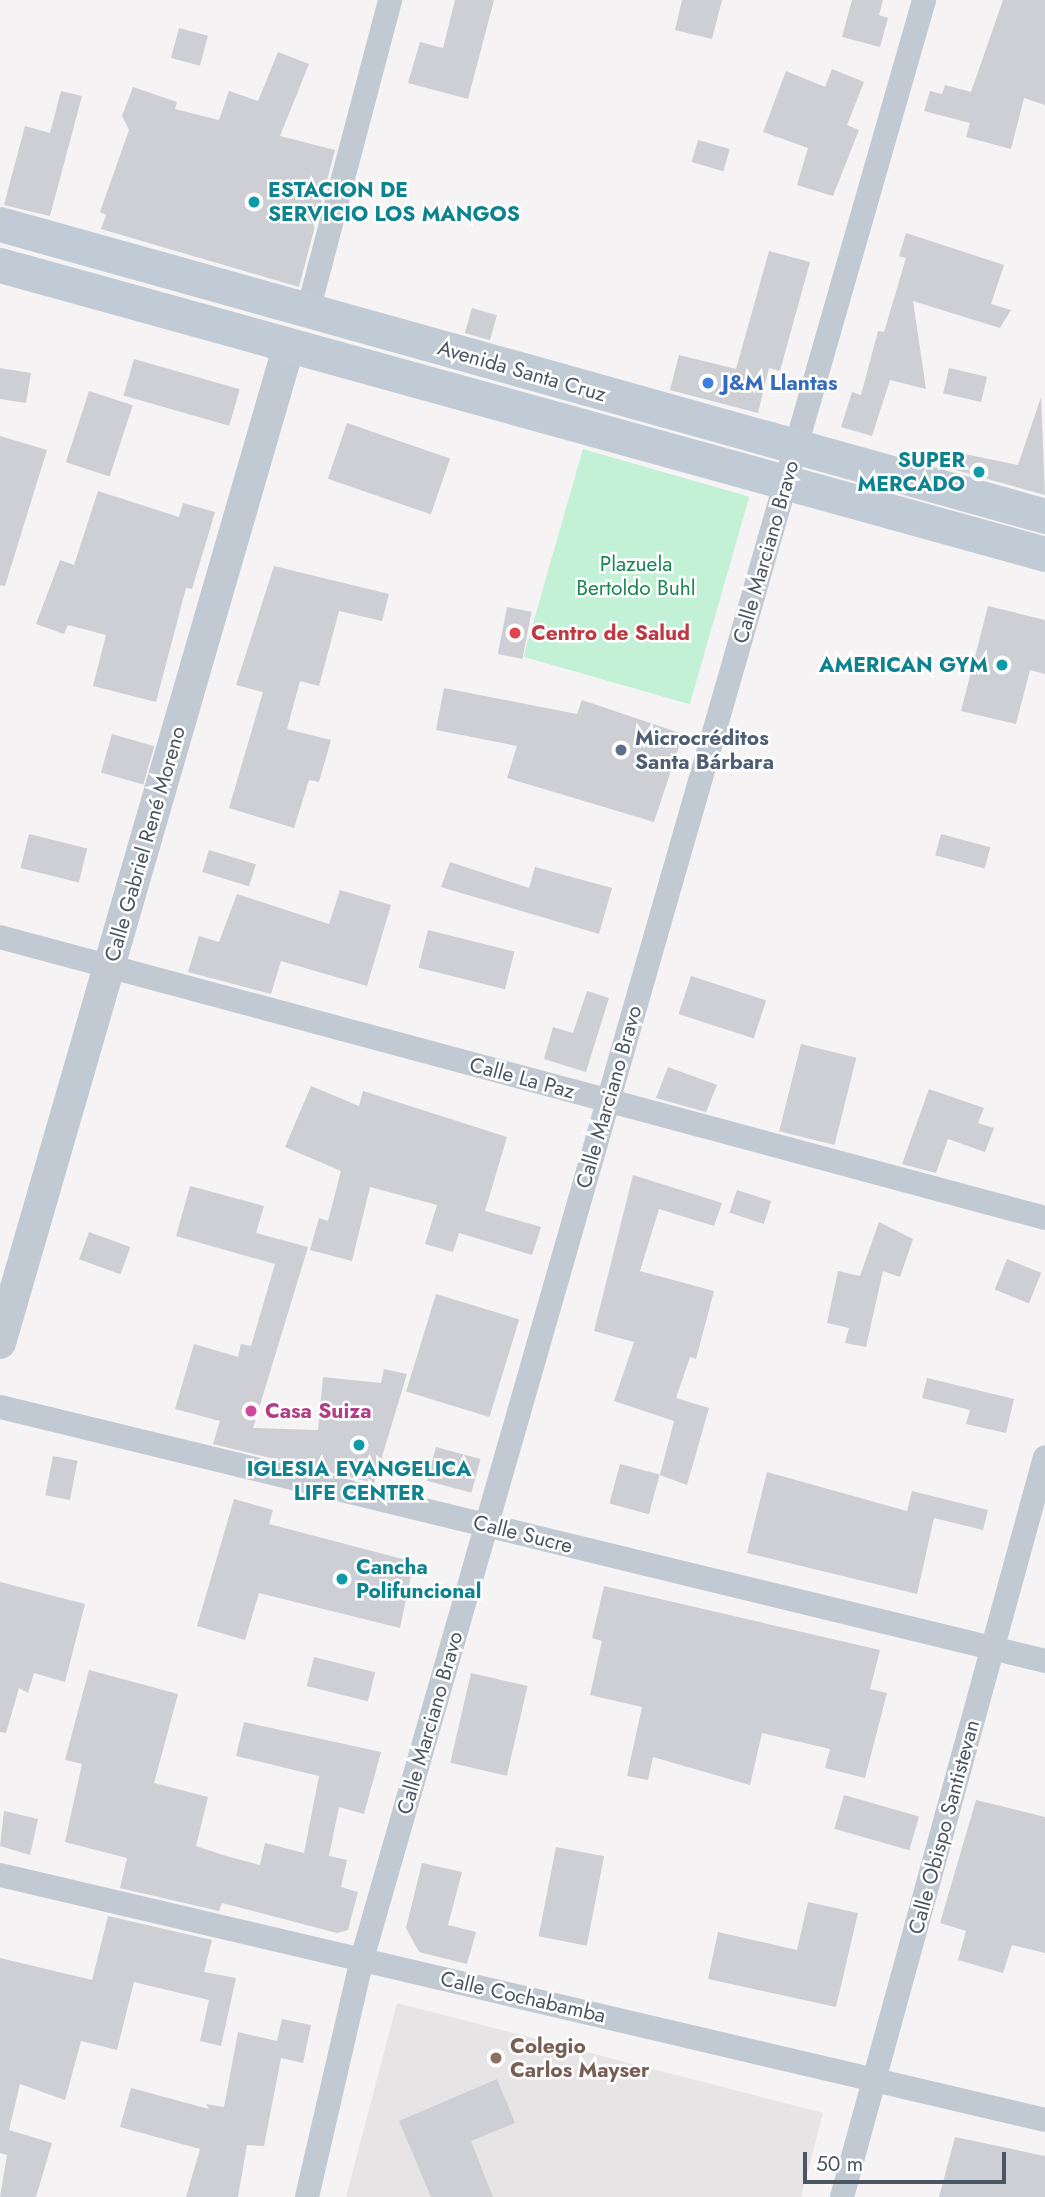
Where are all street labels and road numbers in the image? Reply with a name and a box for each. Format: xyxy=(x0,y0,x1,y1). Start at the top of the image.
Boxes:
street label: Avenida Santa Cruz xyxy=(435,335,609,407)
street label: Calle Marciano Bravo xyxy=(728,458,804,646)
street label: Calle Gabriel René Moreno xyxy=(99,723,191,965)
street label: Calle Marciano Bravo xyxy=(571,1003,647,1191)
street label: Calle La Paz xyxy=(467,1052,577,1104)
street label: Calle Sucre xyxy=(471,1509,575,1559)
street label: Calle Marciano Bravo xyxy=(392,1629,468,1817)
street label: Calle Obispo Santistevan xyxy=(903,1717,985,1937)
street label: Calle Cochabamba xyxy=(438,1966,608,2028)

